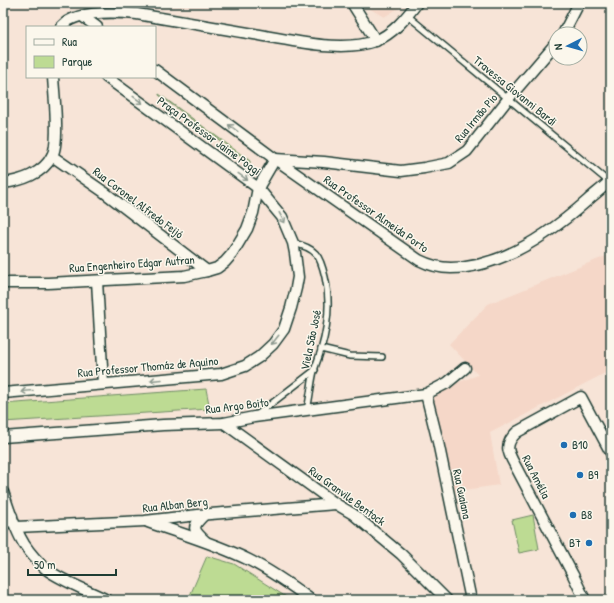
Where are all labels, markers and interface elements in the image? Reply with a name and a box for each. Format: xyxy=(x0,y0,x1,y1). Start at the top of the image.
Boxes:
legend xyxy=(26,26,156,78)
north arrow xyxy=(548,26,588,66)
text: Rua xyxy=(62,33,77,50)
text: N xyxy=(551,43,565,51)
street label: Travessa Giovanni Bardi xyxy=(470,52,561,130)
text: Parque xyxy=(62,53,92,70)
street label: Rua Irmão Pio xyxy=(450,90,501,146)
street label: Praça Professor Jaime Poggi xyxy=(154,92,265,179)
one-way arrow xyxy=(132,96,143,104)
one-way arrow xyxy=(227,124,238,132)
street label: Rua Coronel Alfredo Feijó xyxy=(90,163,187,242)
street label: Rua Professor Almeida Porto xyxy=(320,171,432,256)
one-way arrow xyxy=(237,173,248,181)
one-way arrow xyxy=(278,212,286,224)
street label: Rua Engenheiro Edgar Autran xyxy=(69,251,195,276)
street label: Viela São José xyxy=(296,308,325,372)
one-way arrow xyxy=(271,335,279,346)
street label: Rua Professor Thomáz de Aquino xyxy=(77,352,219,381)
one-way arrow xyxy=(150,376,163,383)
one-way arrow xyxy=(21,387,34,394)
street label: Rua Argo Boito xyxy=(204,393,270,418)
place label: B10 xyxy=(572,436,588,453)
marker: B10 xyxy=(559,440,569,450)
street label: Rua Amélia xyxy=(518,452,555,502)
street label: Rua Granvile Bentock xyxy=(305,462,389,529)
place label: B9 xyxy=(588,466,599,483)
street label: Rua Guaiana xyxy=(449,467,476,521)
marker: B9 xyxy=(575,470,585,480)
street label: Rua Alban Berg xyxy=(142,493,208,516)
place label: B8 xyxy=(581,506,592,523)
marker: B8 xyxy=(568,510,578,520)
place label: B7 xyxy=(569,534,581,551)
marker: B7 xyxy=(584,538,594,548)
scale bar xyxy=(28,551,116,577)
text: 50 m xyxy=(34,556,55,573)

